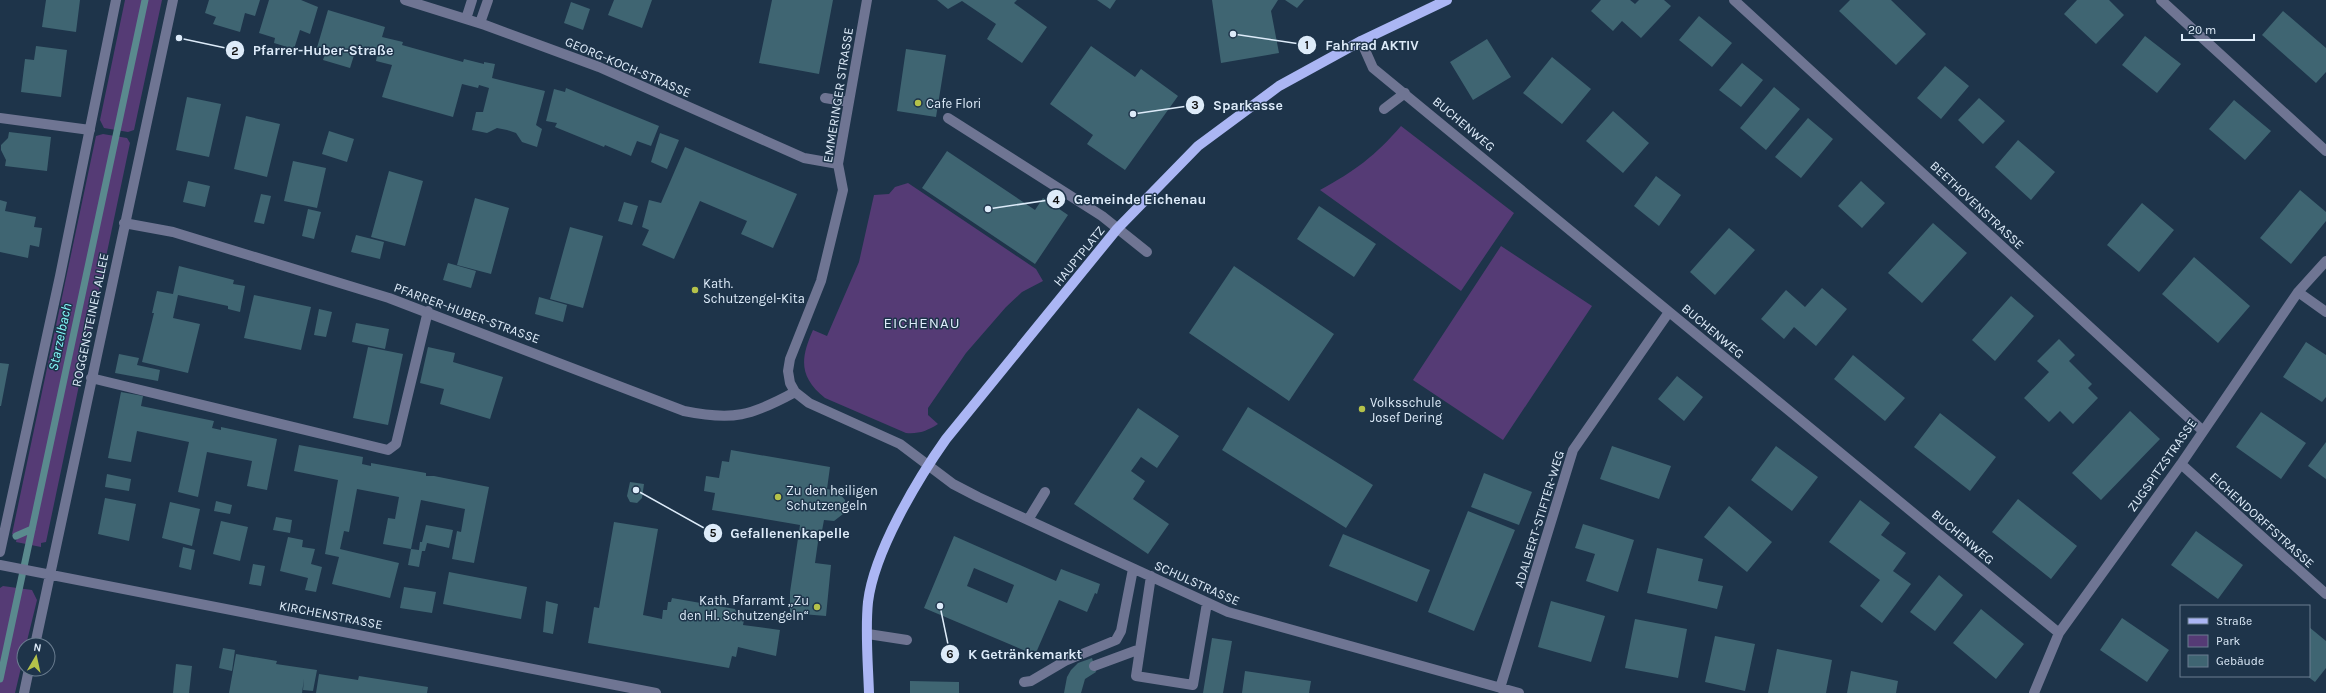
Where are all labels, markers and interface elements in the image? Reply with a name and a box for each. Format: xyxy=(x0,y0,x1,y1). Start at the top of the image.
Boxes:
scale bar xyxy=(2182,16,2254,42)
text: 20 m xyxy=(2188,23,2216,37)
street label: EMMERINGER STRASSE xyxy=(820,26,856,164)
callout: Fahrrad AKTIV xyxy=(1297,32,1427,58)
street label: GEORG-KOCH-STRASSE xyxy=(563,34,693,100)
callout: Pfarrer-Huber-Straße xyxy=(225,37,402,63)
text: Fahrrad AKTIV xyxy=(1325,37,1419,54)
text: 1 xyxy=(1305,38,1309,52)
text: Pfarrer-Huber-Straße xyxy=(253,42,393,59)
text: 2 xyxy=(231,44,239,58)
callout: Sparkasse xyxy=(1185,92,1291,118)
street label: BUCHENWEG xyxy=(1430,94,1498,154)
place label: Cafe Flori xyxy=(926,96,981,111)
text: Sparkasse xyxy=(1213,97,1283,114)
marker: Cafe Flori xyxy=(913,98,923,108)
text: 3 xyxy=(1191,98,1199,112)
street label: BEETHOVENSTRASSE xyxy=(1927,158,2027,252)
callout: Gemeinde Eichenau xyxy=(1046,186,1214,212)
text: Gemeinde Eichenau xyxy=(1074,191,1206,208)
text: 4 xyxy=(1052,193,1060,207)
street label: HAUPTPLATZ xyxy=(1050,223,1108,289)
street label: ROGGENSTEINER ALLEE xyxy=(69,252,111,388)
place label: Kath. Schutzengel-Kita xyxy=(703,276,805,306)
street label: PFARRER-HUBER-STRASSE xyxy=(392,280,542,346)
marker: Kath. Schutzengel-Kita xyxy=(690,285,700,295)
street label: BUCHENWEG xyxy=(1679,301,1747,361)
water label: Starzelbach xyxy=(45,302,75,372)
district label: EICHENAU xyxy=(884,314,960,332)
place label: Volksschule Josef Dering xyxy=(1370,395,1443,425)
marker: Volksschule Josef Dering xyxy=(1357,404,1367,414)
street label: ZUGSPITZSTRASSE xyxy=(2124,416,2200,514)
street label: ADALBERT-STIFTER-WEG xyxy=(1511,449,1567,589)
street label: EICHENDORFFSTRASSE xyxy=(2207,469,2317,571)
place label: Zu den heiligen Schutzengeln xyxy=(786,483,878,513)
marker: Zu den heiligen Schutzengeln xyxy=(773,492,783,502)
street label: BUCHENWEG xyxy=(1929,507,1997,567)
callout: Gefallenenkapelle xyxy=(703,520,858,546)
text: Gefallenenkapelle xyxy=(730,525,850,542)
text: 5 xyxy=(710,526,717,540)
street label: SCHULSTRASSE xyxy=(1152,557,1242,609)
place label: Kath. Pfarramt „Zu den Hl. Schutzengeln“ xyxy=(679,593,809,623)
street label: KIRCHENSTRASSE xyxy=(278,598,384,632)
marker: Kath. Pfarramt „Zu den Hl. Schutzengeln“ xyxy=(812,602,822,612)
legend xyxy=(2180,605,2310,677)
text: Straße xyxy=(2216,614,2252,628)
text: Park xyxy=(2216,634,2241,648)
north arrow xyxy=(16,637,56,677)
text: N xyxy=(33,641,42,655)
callout: K Getränkemarkt xyxy=(940,641,1090,667)
text: K Getränkemarkt xyxy=(968,646,1082,663)
text: 6 xyxy=(946,647,954,661)
text: Gebäude xyxy=(2216,654,2264,668)

